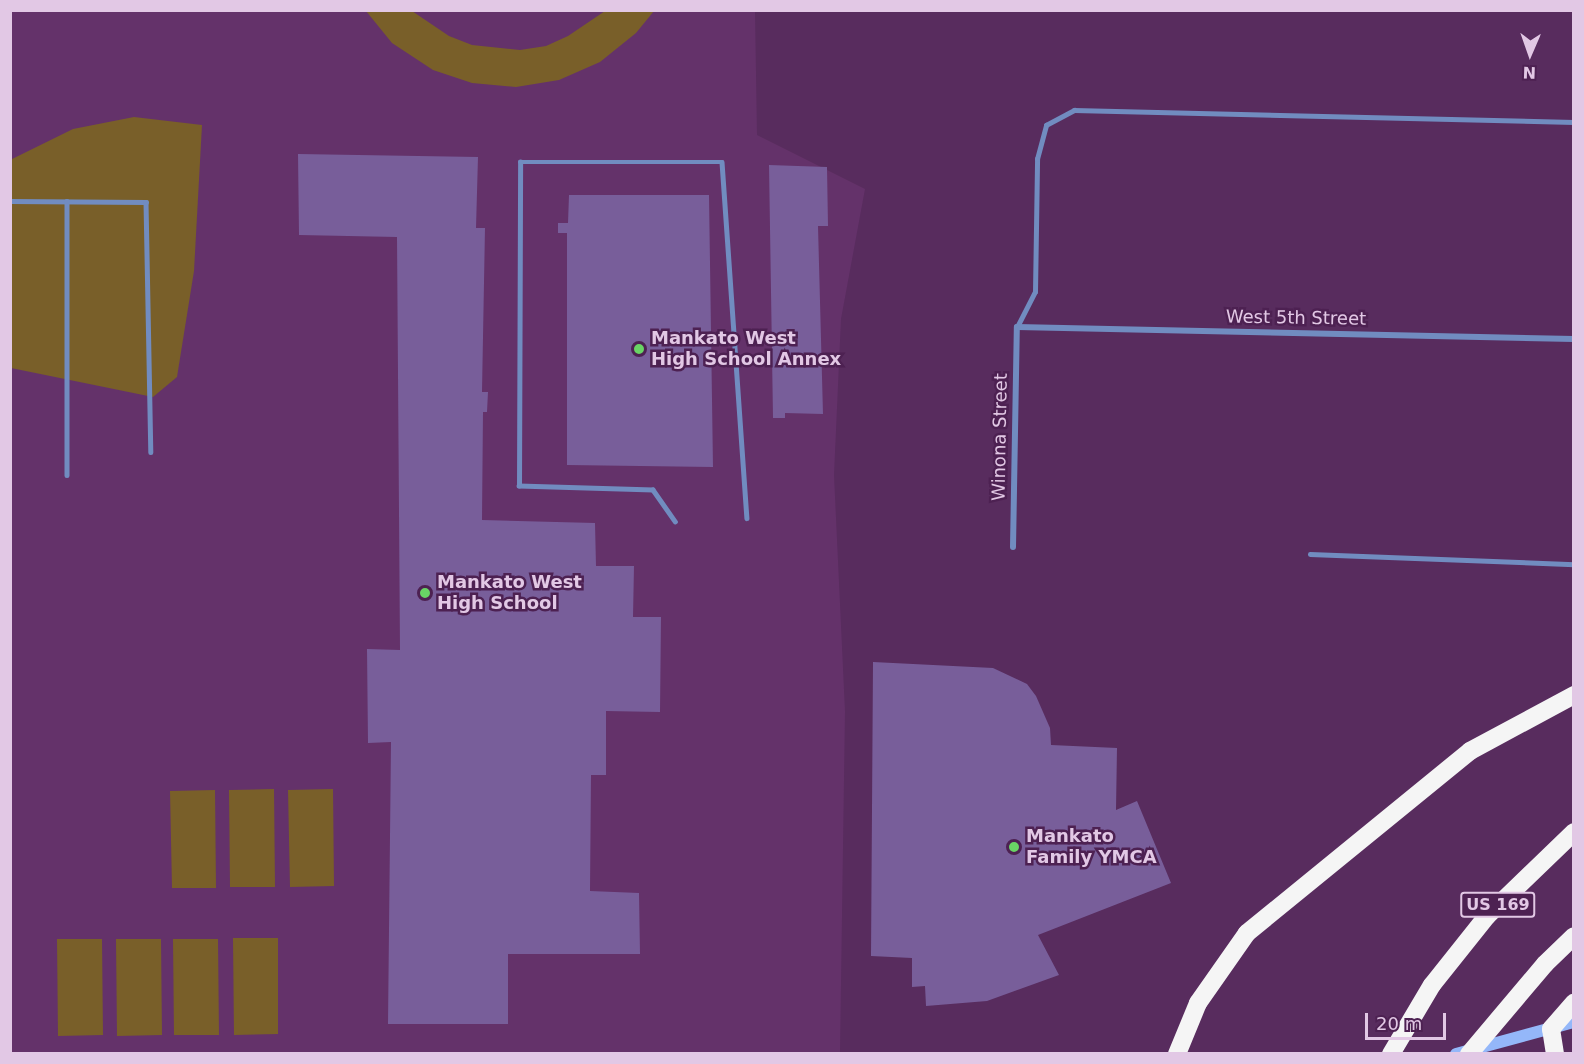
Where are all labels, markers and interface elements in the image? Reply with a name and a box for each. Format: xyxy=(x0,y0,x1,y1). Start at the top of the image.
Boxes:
north arrow xyxy=(1500,24,1560,84)
text: N xyxy=(1522,63,1536,82)
street label: West 5th Street xyxy=(1226,306,1366,330)
place label: Mankato West High School Annex xyxy=(651,328,841,370)
marker: Mankato West High School Annex xyxy=(632,342,646,356)
street label: Winona Street xyxy=(988,373,1012,501)
place label: Mankato West High School xyxy=(437,572,582,614)
marker: Mankato West High School xyxy=(418,586,432,600)
place label: Mankato Family YMCA xyxy=(1026,826,1157,868)
marker: Mankato Family YMCA xyxy=(1007,840,1021,854)
road number: US 169 xyxy=(1459,892,1537,918)
scale bar xyxy=(1368,1001,1449,1039)
text: 20 m xyxy=(1376,1013,1422,1034)

